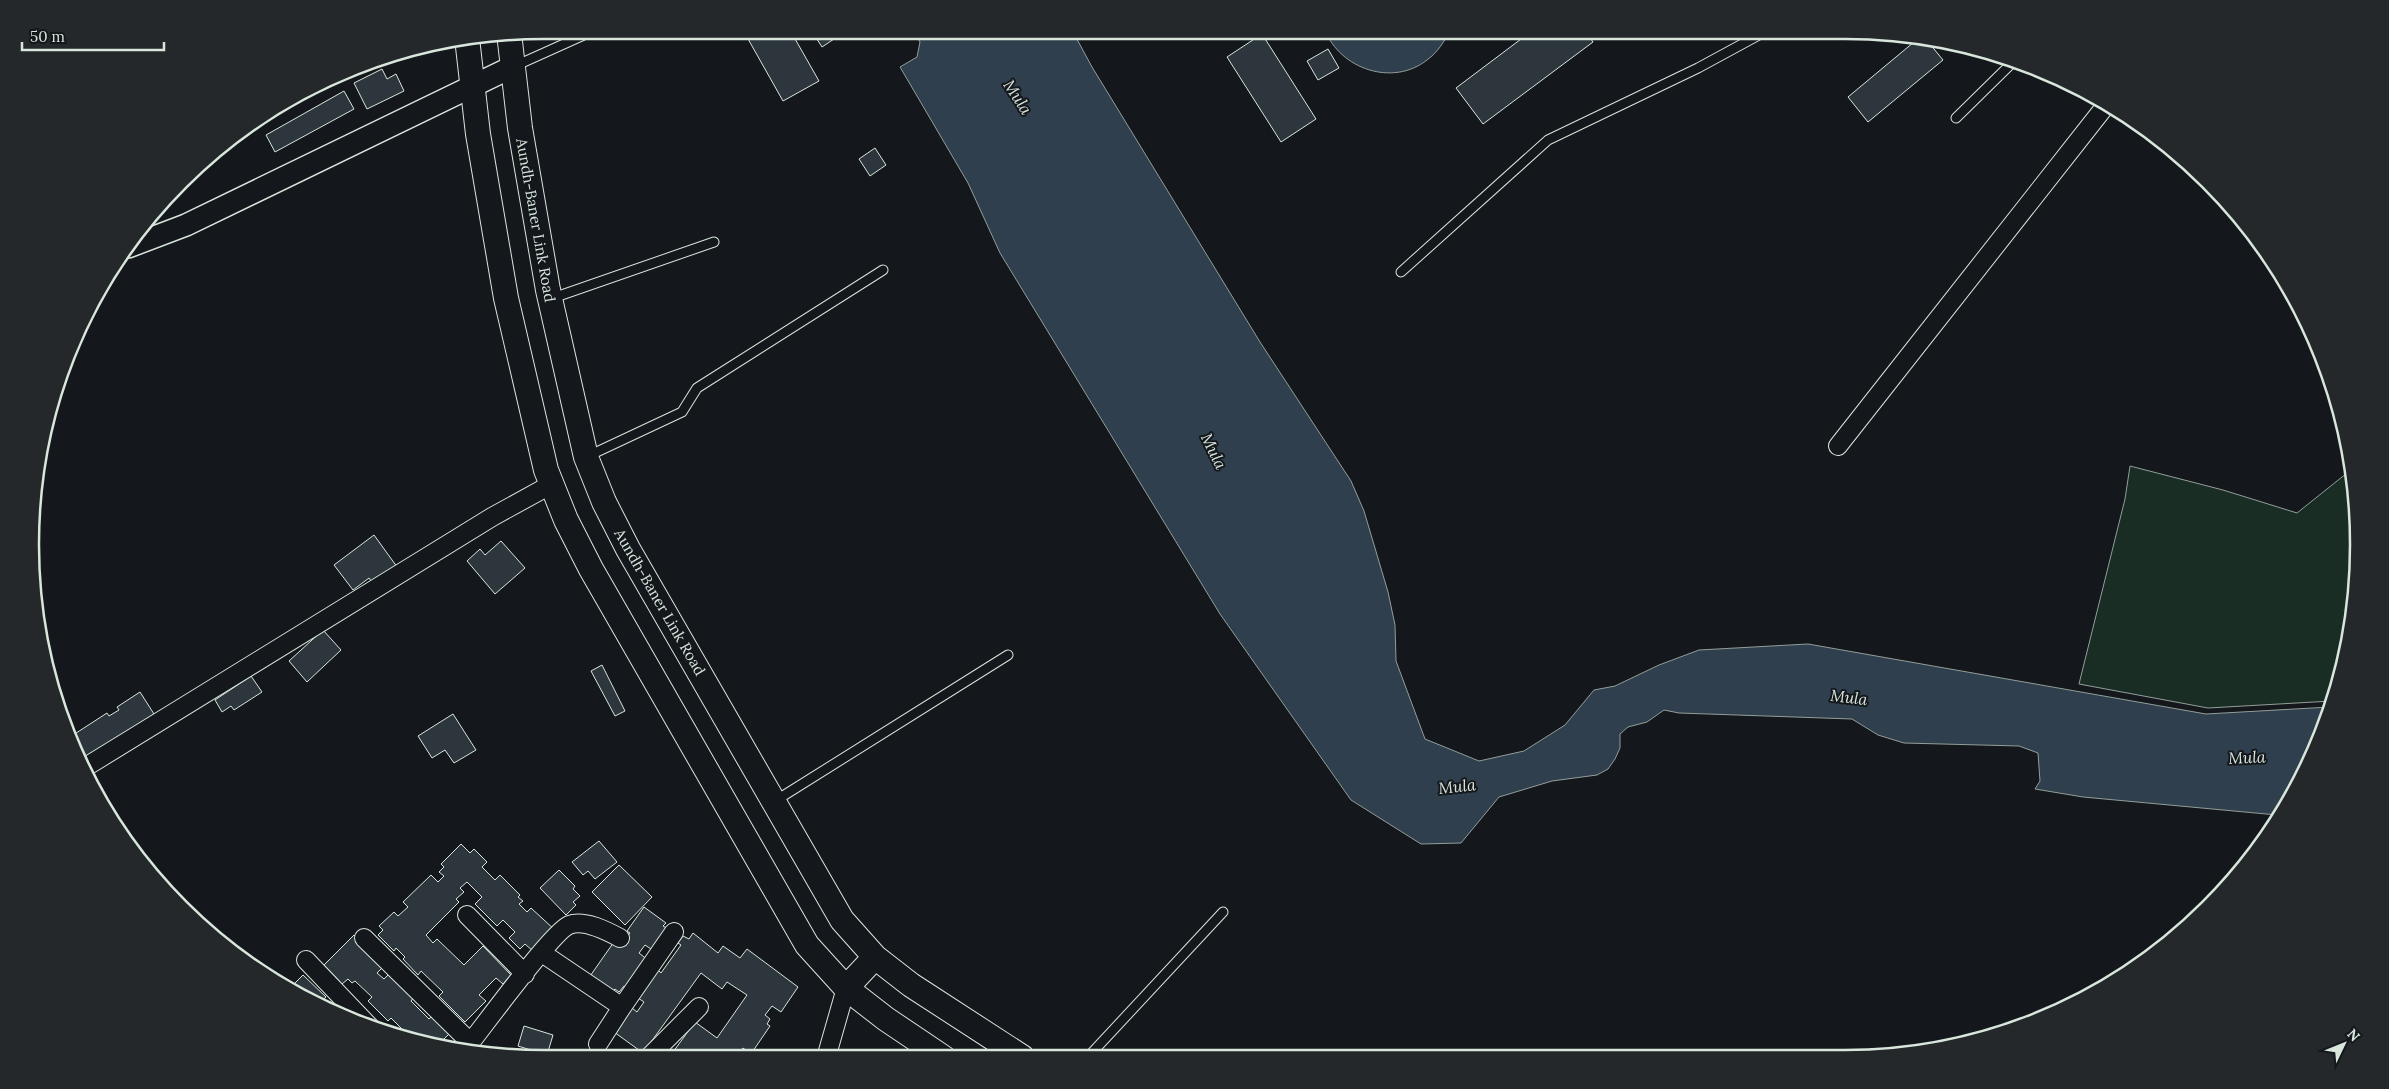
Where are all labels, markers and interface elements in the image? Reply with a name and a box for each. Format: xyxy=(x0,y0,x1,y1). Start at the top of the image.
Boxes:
scale bar xyxy=(22,20,165,52)
text: 50 m xyxy=(30,27,65,46)
water label: Mula xyxy=(999,76,1037,118)
street label: Aundh-Baner Link Road xyxy=(512,136,560,303)
water label: Mula xyxy=(1197,430,1231,472)
street label: Aundh-Baner Link Road xyxy=(610,524,710,679)
water label: Mula xyxy=(1829,685,1869,709)
water label: Mula xyxy=(2228,746,2266,768)
water label: Mula xyxy=(1437,774,1477,798)
north arrow xyxy=(2319,1019,2369,1069)
text: N xyxy=(2343,1025,2364,1045)

